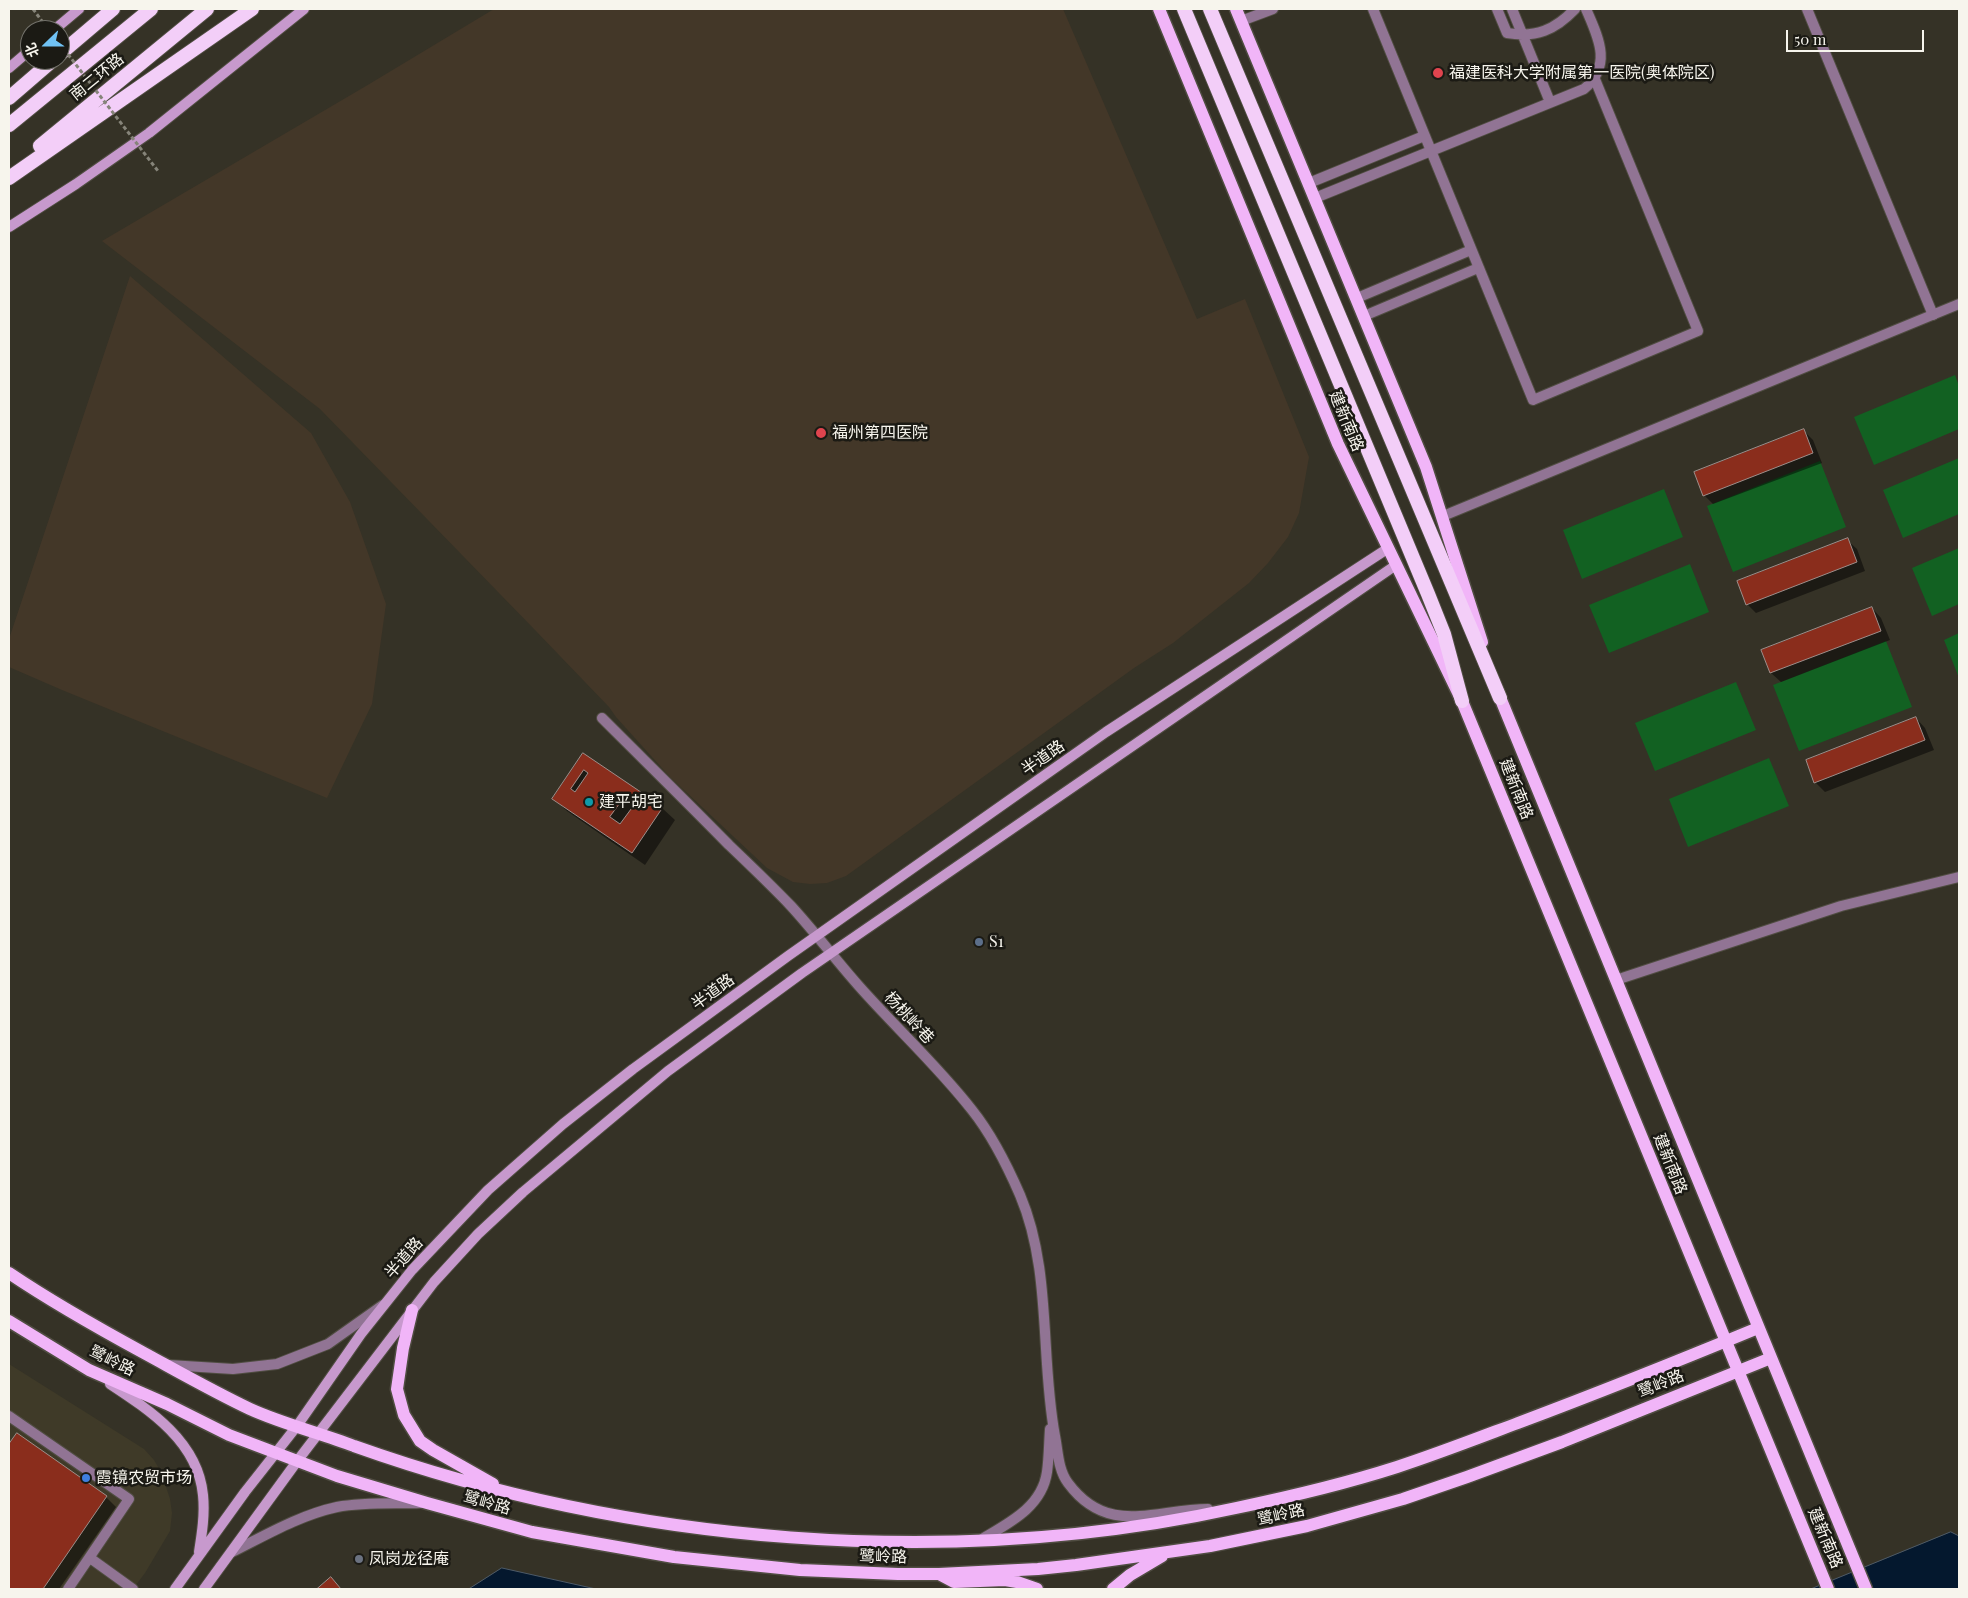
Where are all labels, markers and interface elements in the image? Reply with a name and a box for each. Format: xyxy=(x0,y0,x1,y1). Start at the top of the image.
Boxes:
north arrow xyxy=(20,20,70,70)
scale bar xyxy=(1788,20,1926,52)
text: 50 m xyxy=(1794,29,1826,49)
text: 北 xyxy=(20,40,43,60)
street label: 南二环路 xyxy=(66,49,128,105)
place label: 福建医科大学附属第一医院(奥体院区) xyxy=(1449,63,1714,83)
marker: 福建医科大学附属第一医院(奥体院区) xyxy=(1431,66,1445,80)
street label: 建新南路 xyxy=(1325,388,1367,454)
place label: 福州第四医院 xyxy=(832,423,928,443)
marker: 福州第四医院 xyxy=(814,426,828,440)
street label: 半道路 xyxy=(1018,736,1068,780)
street label: 建新南路 xyxy=(1495,756,1537,822)
place label: 建平胡宅 xyxy=(599,792,663,812)
marker: 建平胡宅 xyxy=(583,796,595,808)
place label: S1 xyxy=(989,932,1004,952)
marker: S1 xyxy=(973,936,985,948)
street label: 半道路 xyxy=(688,970,738,1014)
street label: 杨桃岭巷 xyxy=(880,988,938,1048)
street label: 建新南路 xyxy=(1649,1131,1691,1197)
street label: 半道路 xyxy=(381,1234,427,1282)
street label: 鹭岭路 xyxy=(86,1342,138,1380)
street label: 鹭岭路 xyxy=(1635,1366,1687,1402)
place label: 霞镜农贸市场 xyxy=(96,1468,192,1488)
marker: 霞镜农贸市场 xyxy=(80,1472,92,1484)
street label: 鹭岭路 xyxy=(461,1488,513,1518)
street label: 鹭岭路 xyxy=(1255,1500,1307,1530)
street label: 建新南路 xyxy=(1804,1505,1846,1571)
street label: 鹭岭路 xyxy=(859,1547,907,1567)
place label: 凤岗龙径庵 xyxy=(369,1549,449,1569)
marker: 凤岗龙径庵 xyxy=(353,1553,365,1565)

